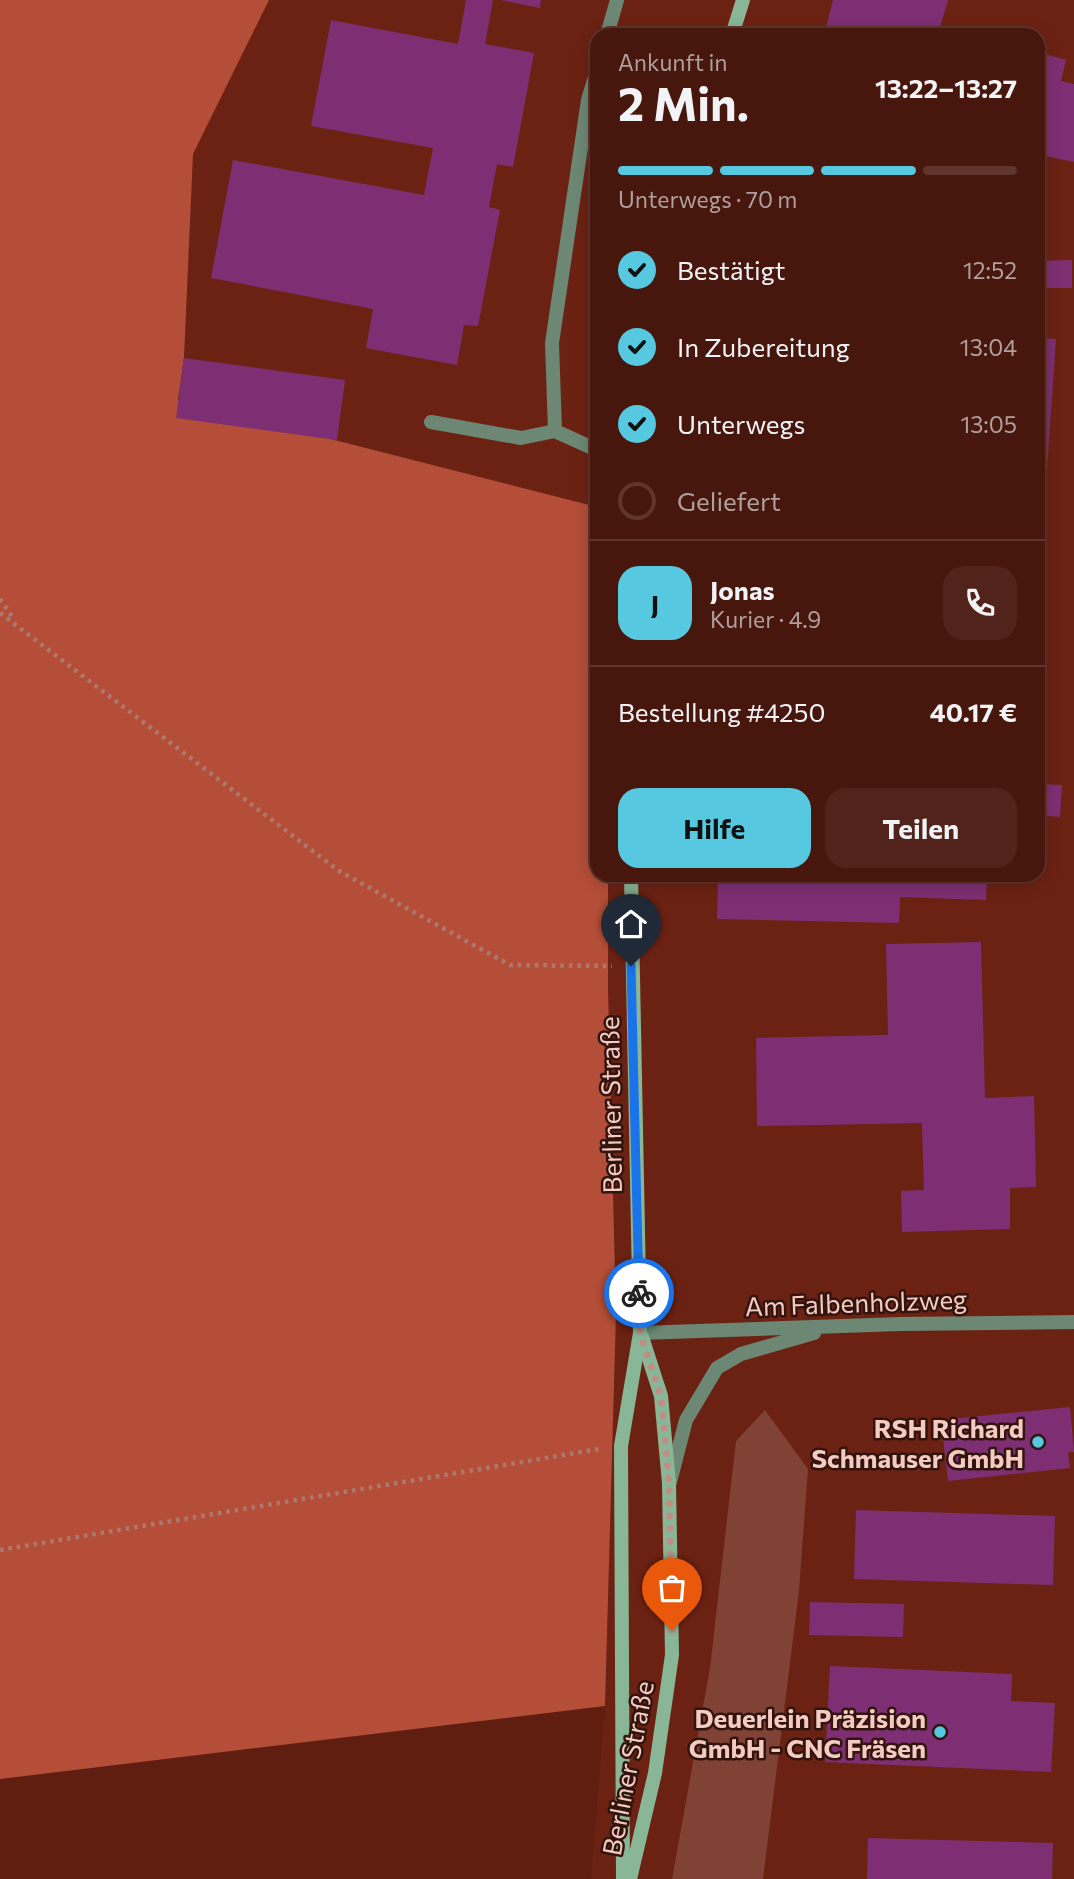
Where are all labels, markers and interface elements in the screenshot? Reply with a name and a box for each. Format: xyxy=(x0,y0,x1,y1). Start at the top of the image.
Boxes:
text: Ankunft in xyxy=(618,48,728,76)
text: 13:22–13:27 xyxy=(875,72,1017,103)
text: 2 Min. xyxy=(618,74,749,130)
text: Unterwegs · 70 m xyxy=(618,185,797,213)
icon: check xyxy=(618,251,656,289)
text: Bestätigt xyxy=(677,254,786,285)
text: 12:52 xyxy=(963,256,1017,284)
icon: check xyxy=(618,328,656,366)
text: In Zubereitung xyxy=(677,331,850,362)
text: 13:04 xyxy=(960,333,1017,361)
icon: check xyxy=(618,405,656,443)
text: Unterwegs xyxy=(677,408,805,439)
text: 13:05 xyxy=(960,410,1017,438)
text: Geliefert xyxy=(677,485,781,516)
button: phone xyxy=(943,566,1017,640)
text: Jonas xyxy=(710,574,775,605)
text: J xyxy=(651,588,659,619)
text: Kurier · 4.9 xyxy=(710,605,821,633)
text: Bestellung #4250 xyxy=(618,696,825,727)
text: 40.17 € xyxy=(930,696,1017,727)
button: Hilfe xyxy=(618,788,811,868)
button: Teilen xyxy=(825,788,1017,868)
pin xyxy=(601,894,661,966)
icon: home xyxy=(612,905,650,943)
street label: Berliner Straße xyxy=(593,1016,627,1194)
courier xyxy=(604,1258,674,1328)
icon: bike xyxy=(620,1274,658,1312)
street label: Am Falbenholzweg xyxy=(744,1283,968,1321)
place label: RSH Richard Schmauser GmbH xyxy=(812,1412,1024,1473)
marker: RSH Richard Schmauser GmbH xyxy=(1030,1434,1046,1450)
pin xyxy=(642,1558,702,1630)
icon: bag xyxy=(653,1569,691,1607)
street label: Berliner Straße xyxy=(595,1678,659,1858)
place label: Deuerlein Präzision GmbH - CNC Fräsen xyxy=(689,1702,926,1763)
marker: Deuerlein Präzision GmbH - CNC Fräsen xyxy=(932,1724,948,1740)

